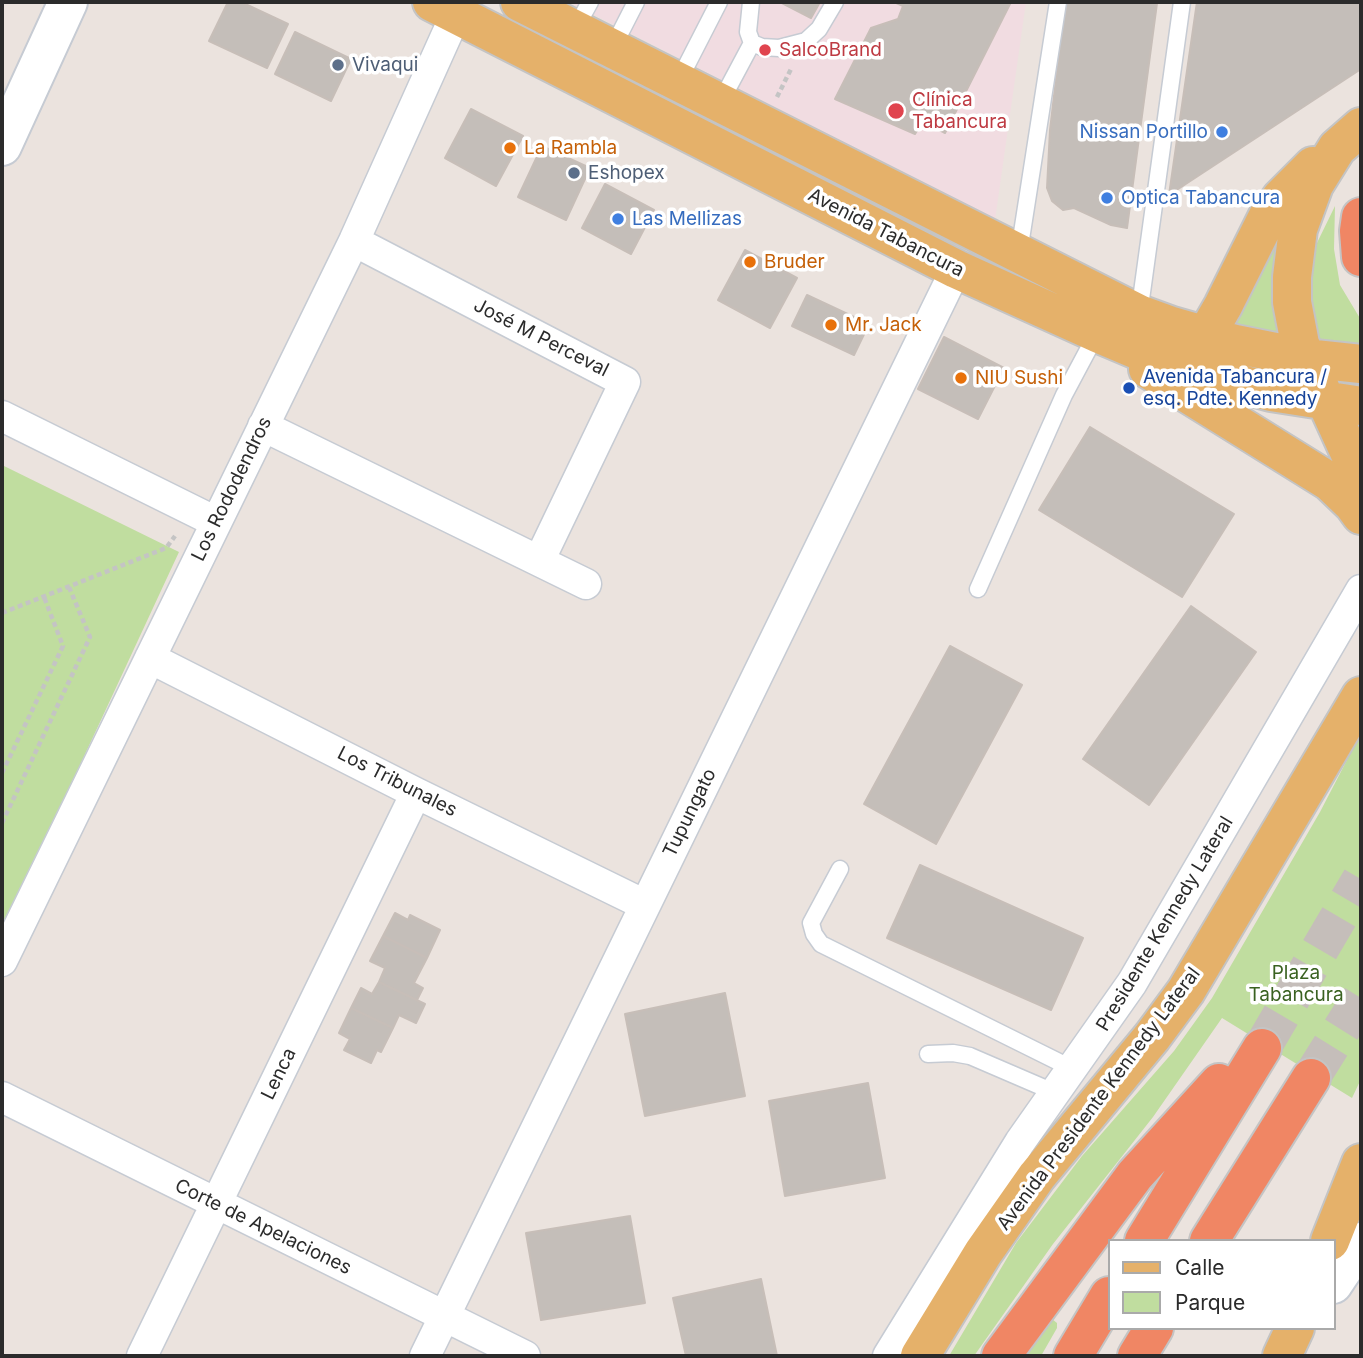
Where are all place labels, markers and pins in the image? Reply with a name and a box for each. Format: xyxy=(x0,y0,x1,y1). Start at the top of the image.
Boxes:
place label: SalcoBrand xyxy=(779,39,882,61)
marker: SalcoBrand xyxy=(757,42,773,58)
place label: Vivaqui xyxy=(352,54,418,76)
marker: Vivaqui xyxy=(330,57,346,73)
place label: Clínica Tabancura xyxy=(912,89,1007,133)
marker: Clínica Tabancura xyxy=(886,101,906,121)
place label: Nissan Portillo xyxy=(1079,121,1208,143)
marker: Nissan Portillo xyxy=(1214,124,1230,140)
place label: La Rambla xyxy=(524,137,617,159)
marker: La Rambla xyxy=(502,140,518,156)
place label: Eshopex xyxy=(588,162,665,184)
marker: Eshopex xyxy=(566,165,582,181)
place label: Optica Tabancura xyxy=(1121,187,1280,209)
marker: Optica Tabancura xyxy=(1099,190,1115,206)
place label: Las Mellizas xyxy=(632,208,742,230)
marker: Las Mellizas xyxy=(610,211,626,227)
place label: Bruder xyxy=(764,251,825,273)
marker: Bruder xyxy=(742,254,758,270)
place label: Mr. Jack xyxy=(845,314,922,336)
marker: Mr. Jack xyxy=(823,317,839,333)
place label: Avenida Tabancura / esq. Pdte. Kennedy xyxy=(1143,366,1327,410)
place label: NIU Sushi xyxy=(975,367,1063,389)
marker: NIU Sushi xyxy=(953,370,969,386)
marker: Avenida Tabancura / esq. Pdte. Kennedy xyxy=(1121,380,1137,396)

